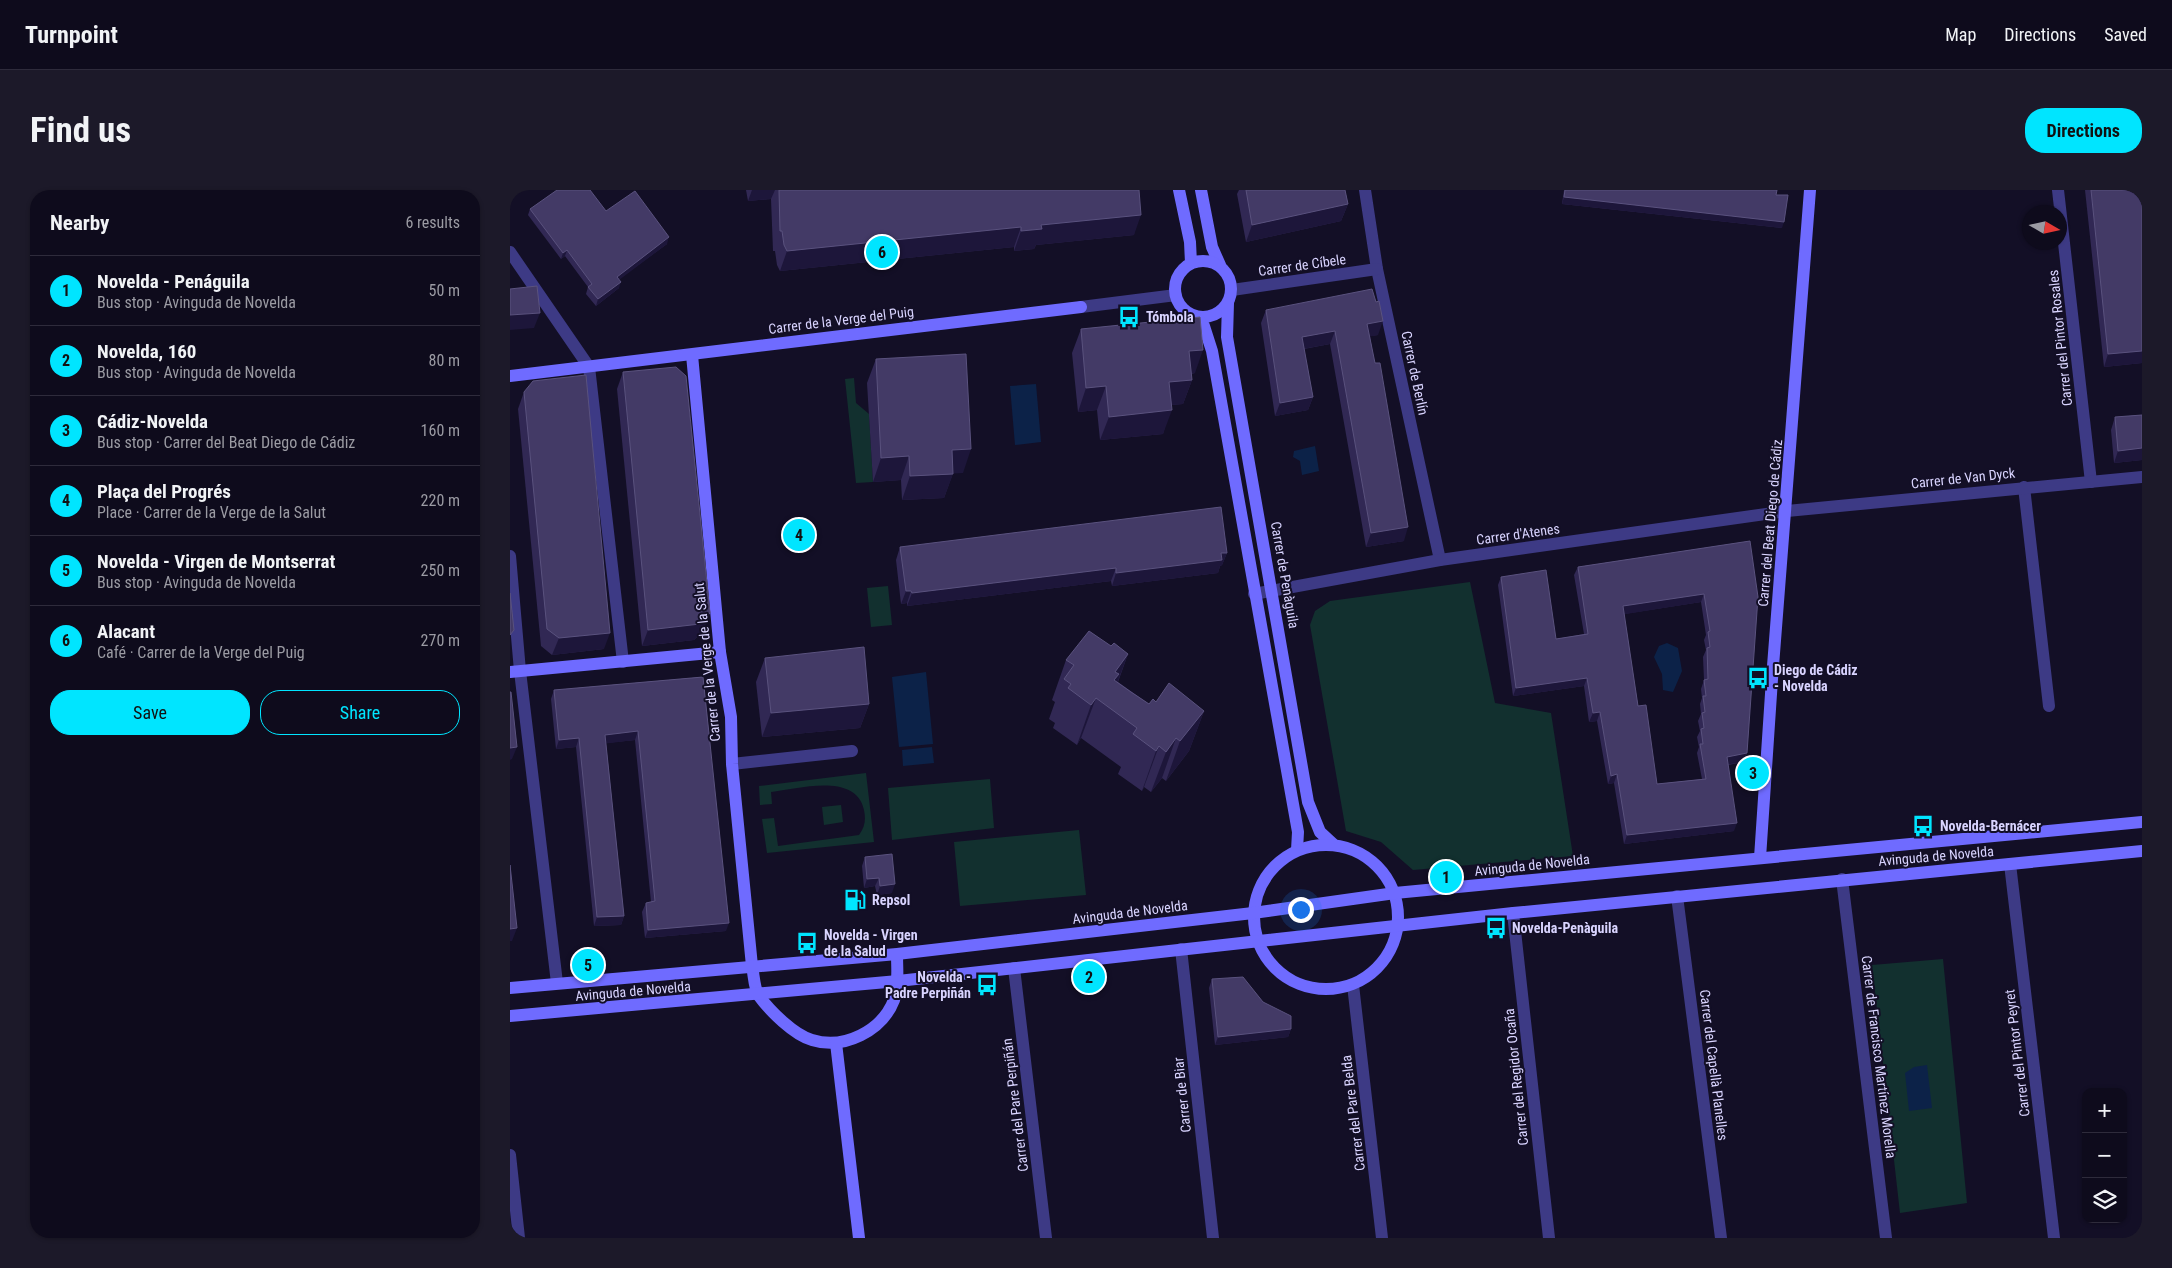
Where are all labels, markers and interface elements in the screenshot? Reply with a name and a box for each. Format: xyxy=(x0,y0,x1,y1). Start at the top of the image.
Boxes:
text: Turnpoint xyxy=(25,21,118,49)
text: Map xyxy=(1945,24,1976,45)
text: Directions xyxy=(2004,24,2076,45)
text: Saved xyxy=(2104,24,2147,45)
button: Directions xyxy=(2025,108,2142,153)
text: Find us xyxy=(30,110,131,151)
north arrow xyxy=(2022,205,2067,250)
text: Nearby xyxy=(50,211,109,235)
text: 6 results xyxy=(405,213,460,232)
pin: 6 xyxy=(866,233,898,271)
street label: Carrer de Cíbele xyxy=(1257,251,1347,279)
street label: Carrer del Pintor Rosales xyxy=(2045,269,2075,407)
text: Novelda - Penáguila xyxy=(97,270,250,293)
text: 1 xyxy=(62,281,70,300)
text: 50 m xyxy=(428,281,460,300)
text: Bus stop · Avinguda de Novelda xyxy=(97,293,296,312)
street label: Carrer de la Verge del Puig xyxy=(767,303,915,337)
bus stop icon: Tómbola xyxy=(1116,304,1142,330)
place label: Tómbola xyxy=(1146,309,1194,325)
street label: Carrer de Berlín xyxy=(1398,329,1432,417)
text: Novelda, 160 xyxy=(97,340,196,363)
text: 2 xyxy=(62,351,70,370)
text: 80 m xyxy=(428,351,460,370)
text: Bus stop · Avinguda de Novelda xyxy=(97,363,296,382)
text: Cádiz-Novelda xyxy=(97,410,208,433)
text: 3 xyxy=(62,421,70,440)
text: 160 m xyxy=(421,421,460,440)
text: Bus stop · Carrer del Beat Diego de Cádiz xyxy=(97,433,355,452)
street label: Carrer del Beat Diego de Cádiz xyxy=(1755,439,1785,607)
street label: Carrer de Van Dyck xyxy=(1910,465,2017,491)
text: Plaça del Progrés xyxy=(97,480,231,503)
text: 4 xyxy=(62,491,70,510)
text: 220 m xyxy=(421,491,460,510)
text: Place · Carrer de la Verge de la Salut xyxy=(97,503,326,522)
pin: 4 xyxy=(783,516,815,554)
street label: Carrer de Penàguila xyxy=(1268,520,1302,630)
street label: Carrer d'Atenes xyxy=(1475,520,1561,548)
text: Novelda - Virgen de Montserrat xyxy=(97,550,335,573)
text: 5 xyxy=(62,561,70,580)
text: 250 m xyxy=(421,561,460,580)
text: Bus stop · Avinguda de Novelda xyxy=(97,573,296,592)
street label: Carrer de la Verge de la Salut xyxy=(691,582,723,742)
text: Alacant xyxy=(97,620,155,643)
text: 6 xyxy=(62,631,70,650)
text: 270 m xyxy=(421,631,460,650)
text: Café · Carrer de la Verge del Puig xyxy=(97,643,305,662)
place label: Diego de Cádiz - Novelda xyxy=(1774,662,1858,694)
bus stop icon: Diego de Cádiz - Novelda xyxy=(1745,665,1771,691)
button: Save xyxy=(50,690,250,735)
button: Share xyxy=(260,690,460,735)
pin: 3 xyxy=(1737,754,1769,792)
bus stop icon: Novelda-Bernácer xyxy=(1910,813,1936,839)
place label: Novelda-Bernácer xyxy=(1940,818,2041,834)
street label: Avinguda de Novelda xyxy=(1878,843,1994,869)
street label: Avinguda de Novelda xyxy=(1474,851,1590,879)
pin: 1 xyxy=(1430,858,1462,896)
fuel station icon: Repsol xyxy=(842,887,868,913)
place label: Repsol xyxy=(872,892,910,908)
street label: Avinguda de Novelda xyxy=(1072,897,1188,927)
your location xyxy=(1288,897,1314,923)
bus stop icon: Novelda-Penàguila xyxy=(1483,915,1509,941)
place label: Novelda-Penàguila xyxy=(1512,920,1618,936)
place label: Novelda - Virgen de la Salud xyxy=(824,927,918,959)
bus stop icon: Novelda - Virgen de la Salud xyxy=(794,930,820,956)
pin: 5 xyxy=(572,946,604,984)
street label: Carrer de Francisco Martínez Morella xyxy=(1859,955,1899,1159)
pin: 2 xyxy=(1073,958,1105,996)
place label: Novelda - Padre Perpiñán xyxy=(885,969,971,1001)
bus stop icon: Novelda - Padre Perpiñán xyxy=(974,972,1000,998)
street label: Avinguda de Novelda xyxy=(575,978,691,1004)
street label: Carrer del Pintor Peyret xyxy=(2001,988,2033,1118)
street label: Carrer del Capellà Planelles xyxy=(1697,989,1731,1141)
street label: Carrer del Regidor Ocaña xyxy=(1501,1008,1531,1146)
street label: Carrer del Pare Perpiñán xyxy=(999,1037,1031,1173)
street label: Carrer del Pare Belda xyxy=(1338,1054,1368,1172)
street label: Carrer de Biar xyxy=(1170,1057,1194,1133)
map controls xyxy=(2082,1088,2127,1223)
button: + xyxy=(2082,1088,2127,1133)
button: − xyxy=(2082,1133,2127,1178)
button: layers xyxy=(2082,1178,2127,1223)

